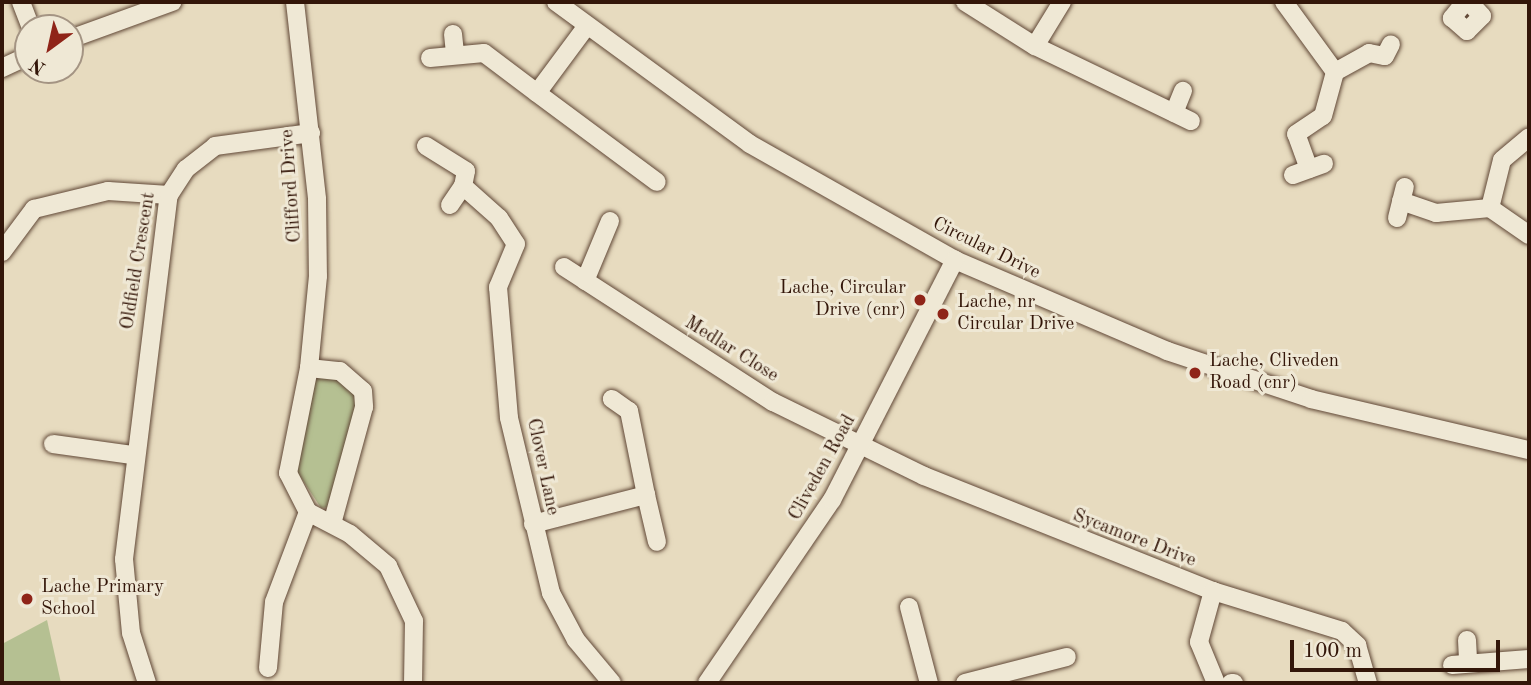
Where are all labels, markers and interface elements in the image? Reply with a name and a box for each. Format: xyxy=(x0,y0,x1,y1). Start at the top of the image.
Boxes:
north arrow xyxy=(14,14,84,84)
text: N xyxy=(27,53,50,77)
street label: Clifford Drive xyxy=(277,129,307,243)
street label: Oldfield Crescent xyxy=(117,191,161,331)
street label: Circular Drive xyxy=(928,213,1044,285)
place label: Lache, Circular Drive (cnr) xyxy=(779,278,906,322)
marker: Lache, Circular Drive (cnr) xyxy=(912,292,928,308)
place label: Lache, nr Circular Drive xyxy=(957,292,1074,336)
marker: Lache, nr Circular Drive xyxy=(935,306,951,322)
street label: Medlar Close xyxy=(680,312,782,388)
place label: Lache, Cliveden Road (cnr) xyxy=(1209,351,1339,395)
marker: Lache, Cliveden Road (cnr) xyxy=(1187,365,1203,381)
street label: Cliveden Road xyxy=(785,411,861,525)
street label: Clover Lane xyxy=(521,416,563,518)
street label: Sycamore Drive xyxy=(1069,505,1199,573)
place label: Lache Primary School xyxy=(41,577,164,621)
marker: Lache Primary School xyxy=(19,591,35,607)
scale bar xyxy=(1293,626,1503,670)
text: 100 m xyxy=(1303,641,1362,662)

